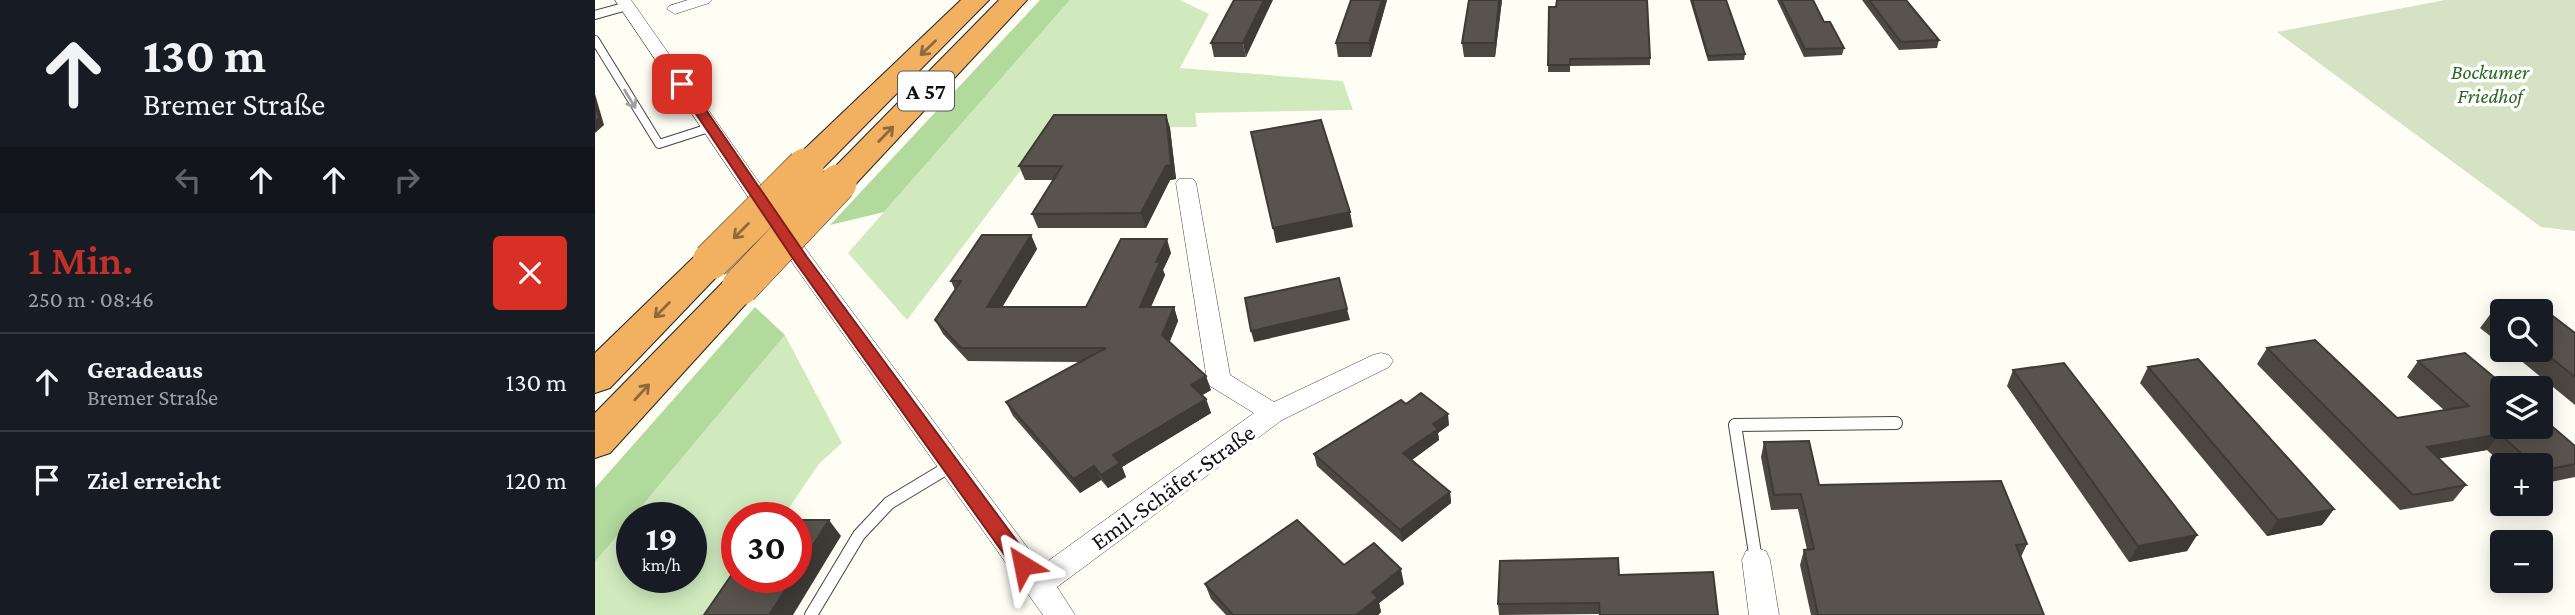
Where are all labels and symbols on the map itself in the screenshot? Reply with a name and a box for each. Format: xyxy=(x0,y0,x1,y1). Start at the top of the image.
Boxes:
one-way arrow xyxy=(919,39,936,56)
pin xyxy=(652,54,712,114)
park label: Bockumer Friedhof xyxy=(2451,60,2530,108)
road number: A 57 xyxy=(898,72,954,110)
one-way arrow xyxy=(623,89,637,109)
one-way arrow xyxy=(877,125,894,142)
one-way arrow xyxy=(732,223,749,240)
one-way arrow xyxy=(654,301,671,318)
one-way arrow xyxy=(633,383,650,400)
street label: Emil-Schäfer-Straße xyxy=(1086,418,1260,555)
speed limit sign: 30 xyxy=(721,502,812,593)
position arrow xyxy=(986,528,1060,602)

